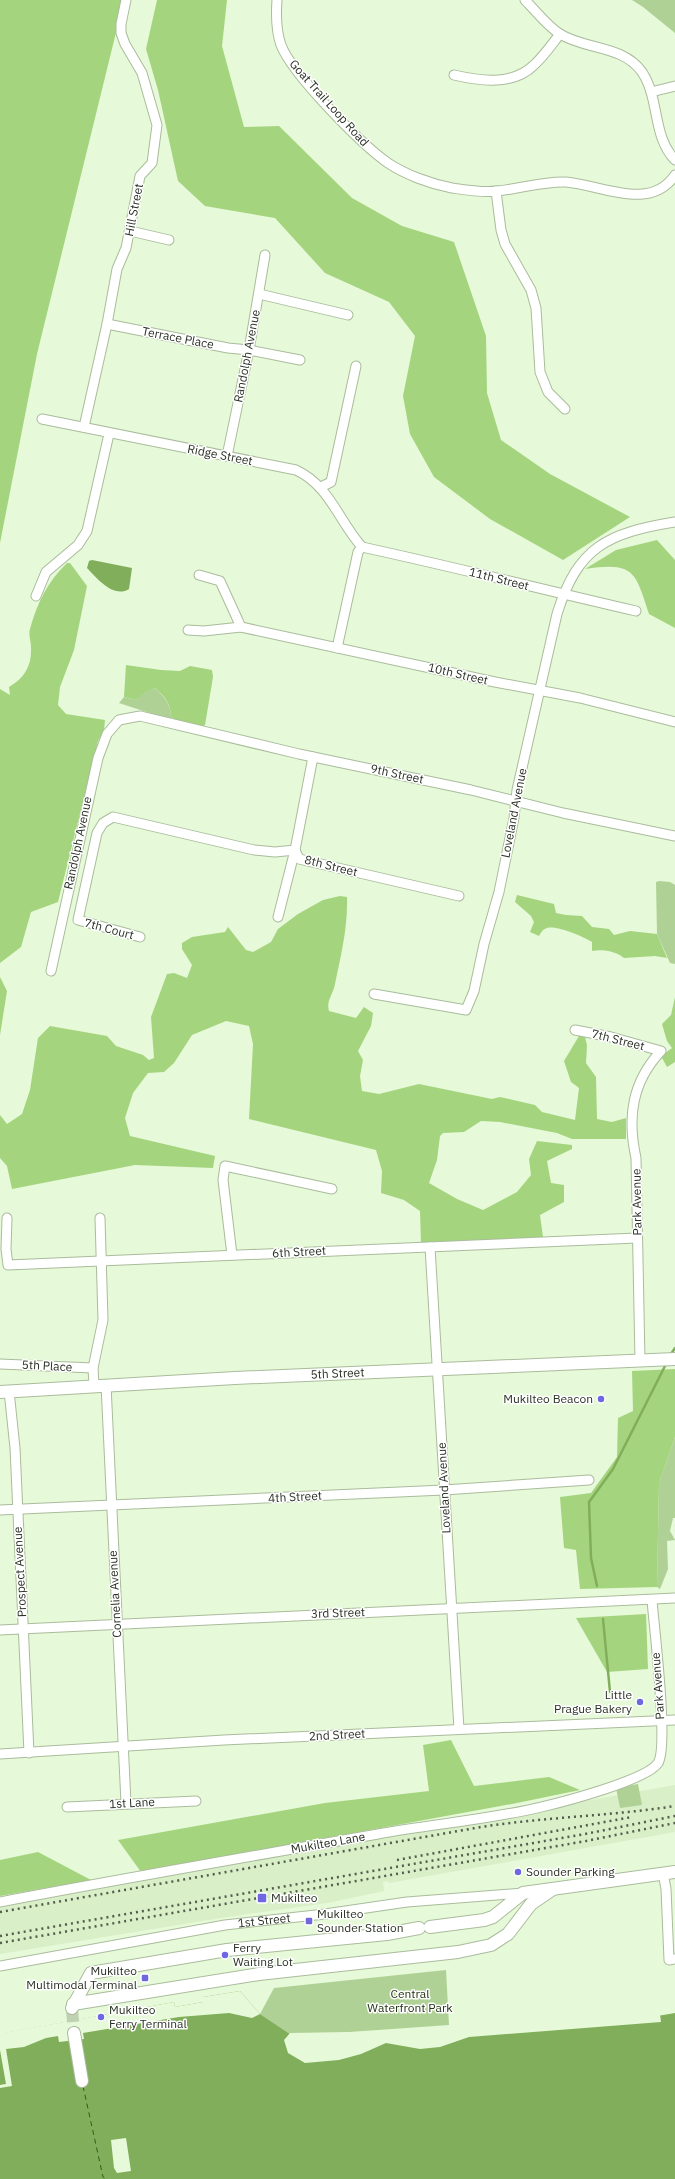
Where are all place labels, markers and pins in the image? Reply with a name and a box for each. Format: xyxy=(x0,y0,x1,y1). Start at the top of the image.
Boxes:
place label: Mukilteo Beacon xyxy=(503,1391,593,1406)
marker: Mukilteo Beacon xyxy=(596,1394,606,1404)
place label: Little Prague Bakery xyxy=(554,1687,632,1716)
marker: Little Prague Bakery xyxy=(635,1697,645,1707)
place label: Sounder Parking xyxy=(526,1864,615,1879)
marker: Sounder Parking xyxy=(513,1867,523,1877)
place label: Mukilteo xyxy=(271,1890,318,1905)
marker: Mukilteo xyxy=(256,1892,268,1904)
place label: Mukilteo Sounder Station xyxy=(317,1906,403,1935)
marker: Mukilteo Sounder Station xyxy=(304,1916,314,1926)
place label: Ferry Waiting Lot xyxy=(233,1940,293,1969)
marker: Ferry Waiting Lot xyxy=(220,1950,230,1960)
place label: Mukilteo Multimodal Terminal xyxy=(26,1963,137,1992)
marker: Mukilteo Multimodal Terminal xyxy=(140,1973,150,1983)
place label: Mukilteo Ferry Terminal xyxy=(109,2002,187,2031)
marker: Mukilteo Ferry Terminal xyxy=(96,2012,106,2022)

